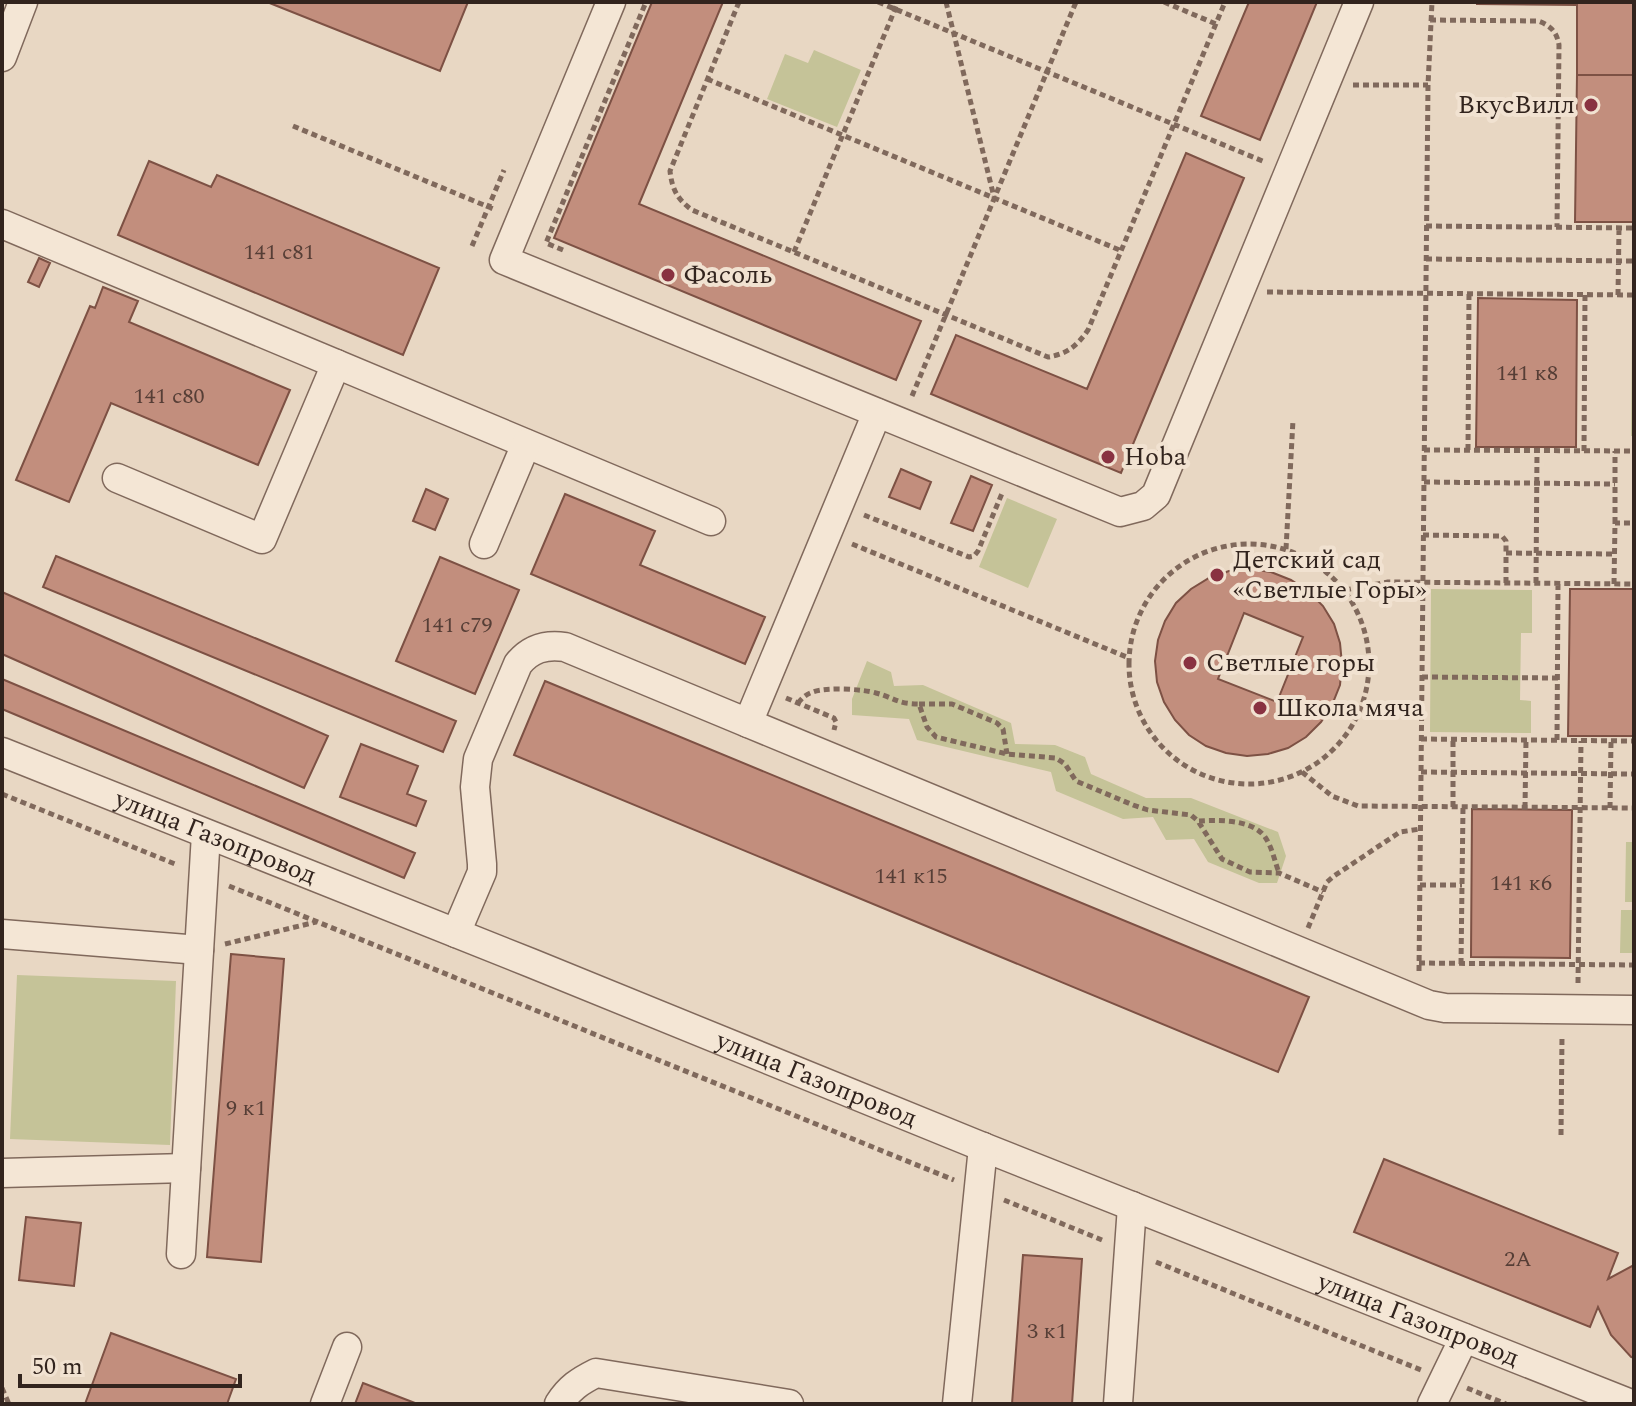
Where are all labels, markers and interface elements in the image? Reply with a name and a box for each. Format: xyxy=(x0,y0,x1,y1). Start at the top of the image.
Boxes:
place label: ВкусВилл xyxy=(1458,85,1575,125)
marker: ВкусВилл xyxy=(1582,96,1600,114)
house number: 141 с81 xyxy=(243,236,315,269)
place label: Фасоль xyxy=(684,255,772,295)
marker: Фасоль xyxy=(659,266,677,284)
house number: 141 к8 xyxy=(1496,357,1558,390)
house number: 141 с80 xyxy=(133,380,205,413)
place label: Hoba xyxy=(1124,437,1187,477)
marker: Hoba xyxy=(1099,448,1117,466)
place label: Детский сад «Светлые Горы» xyxy=(1233,540,1427,610)
marker: Детский сад «Светлые Горы» xyxy=(1208,566,1226,584)
house number: 141 с79 xyxy=(421,609,493,642)
place label: Светлые горы xyxy=(1206,643,1375,683)
marker: Светлые горы xyxy=(1181,654,1199,672)
place label: Школа мяча xyxy=(1276,688,1424,728)
marker: Школа мяча xyxy=(1251,699,1269,717)
street label: улица Газопровод xyxy=(108,779,323,895)
house number: 141 к15 xyxy=(875,860,947,893)
house number: 141 к6 xyxy=(1490,867,1552,900)
street label: улица Газопровод xyxy=(709,1020,923,1138)
house number: 9 к1 xyxy=(226,1092,266,1125)
house number: 2А xyxy=(1504,1243,1532,1276)
street label: улица Газопровод xyxy=(1311,1261,1525,1378)
house number: 3 к1 xyxy=(1027,1315,1067,1348)
scale bar xyxy=(20,1338,240,1388)
text: 50 m xyxy=(32,1349,83,1385)

